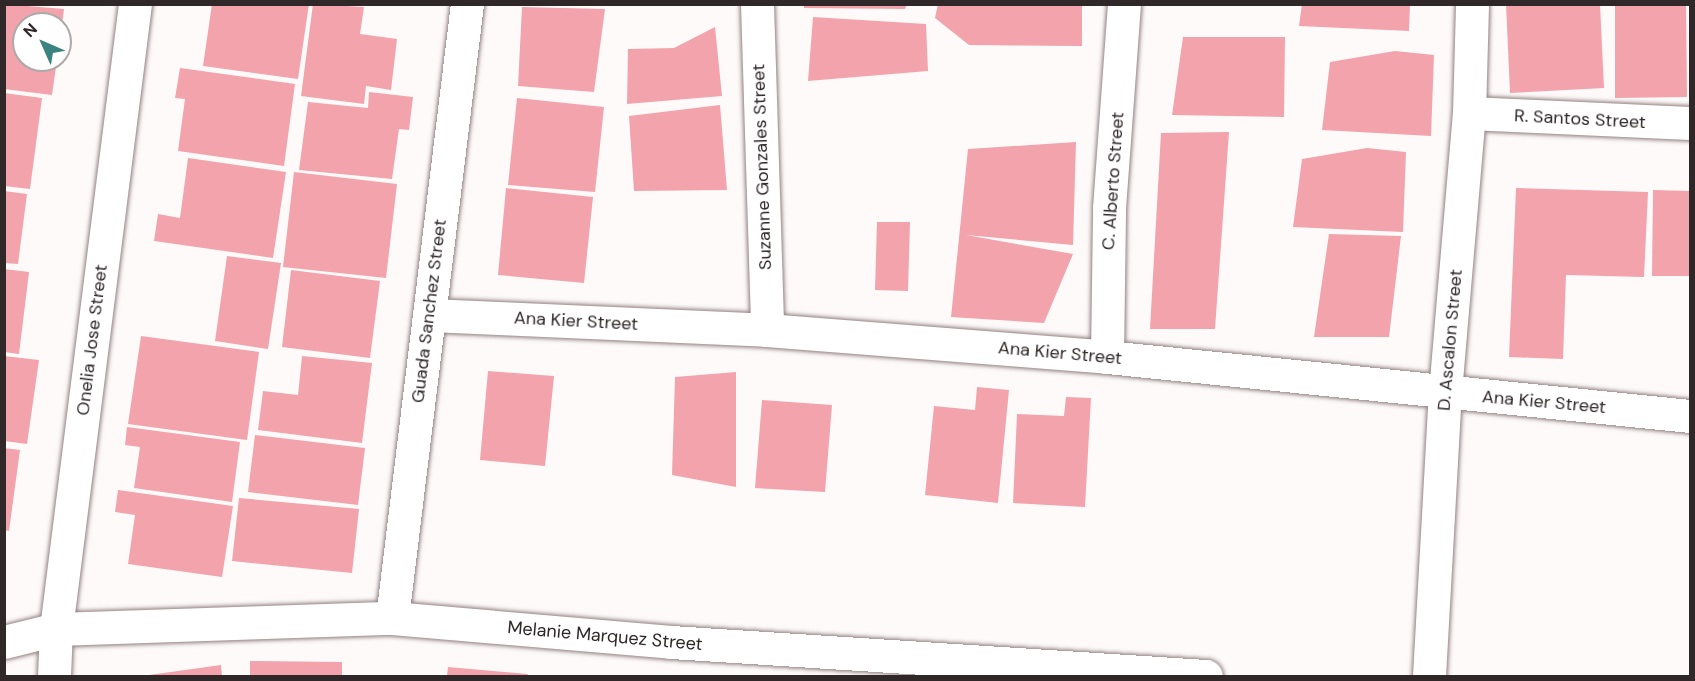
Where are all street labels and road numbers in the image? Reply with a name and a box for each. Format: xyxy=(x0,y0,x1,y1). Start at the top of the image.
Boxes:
street label: Suzanne Gonzales Street xyxy=(748,64,776,270)
street label: R. Santos Street xyxy=(1514,105,1646,133)
street label: C. Alberto Street xyxy=(1097,111,1129,251)
street label: Guada Sanchez Street xyxy=(407,218,451,404)
street label: Onelia Jose Street xyxy=(72,263,112,417)
street label: D. Ascalon Street xyxy=(1433,268,1467,412)
street label: Ana Kier Street xyxy=(513,307,639,335)
street label: Ana Kier Street xyxy=(997,337,1123,369)
street label: Ana Kier Street xyxy=(1481,386,1607,418)
street label: Melanie Marquez Street xyxy=(506,617,704,655)

